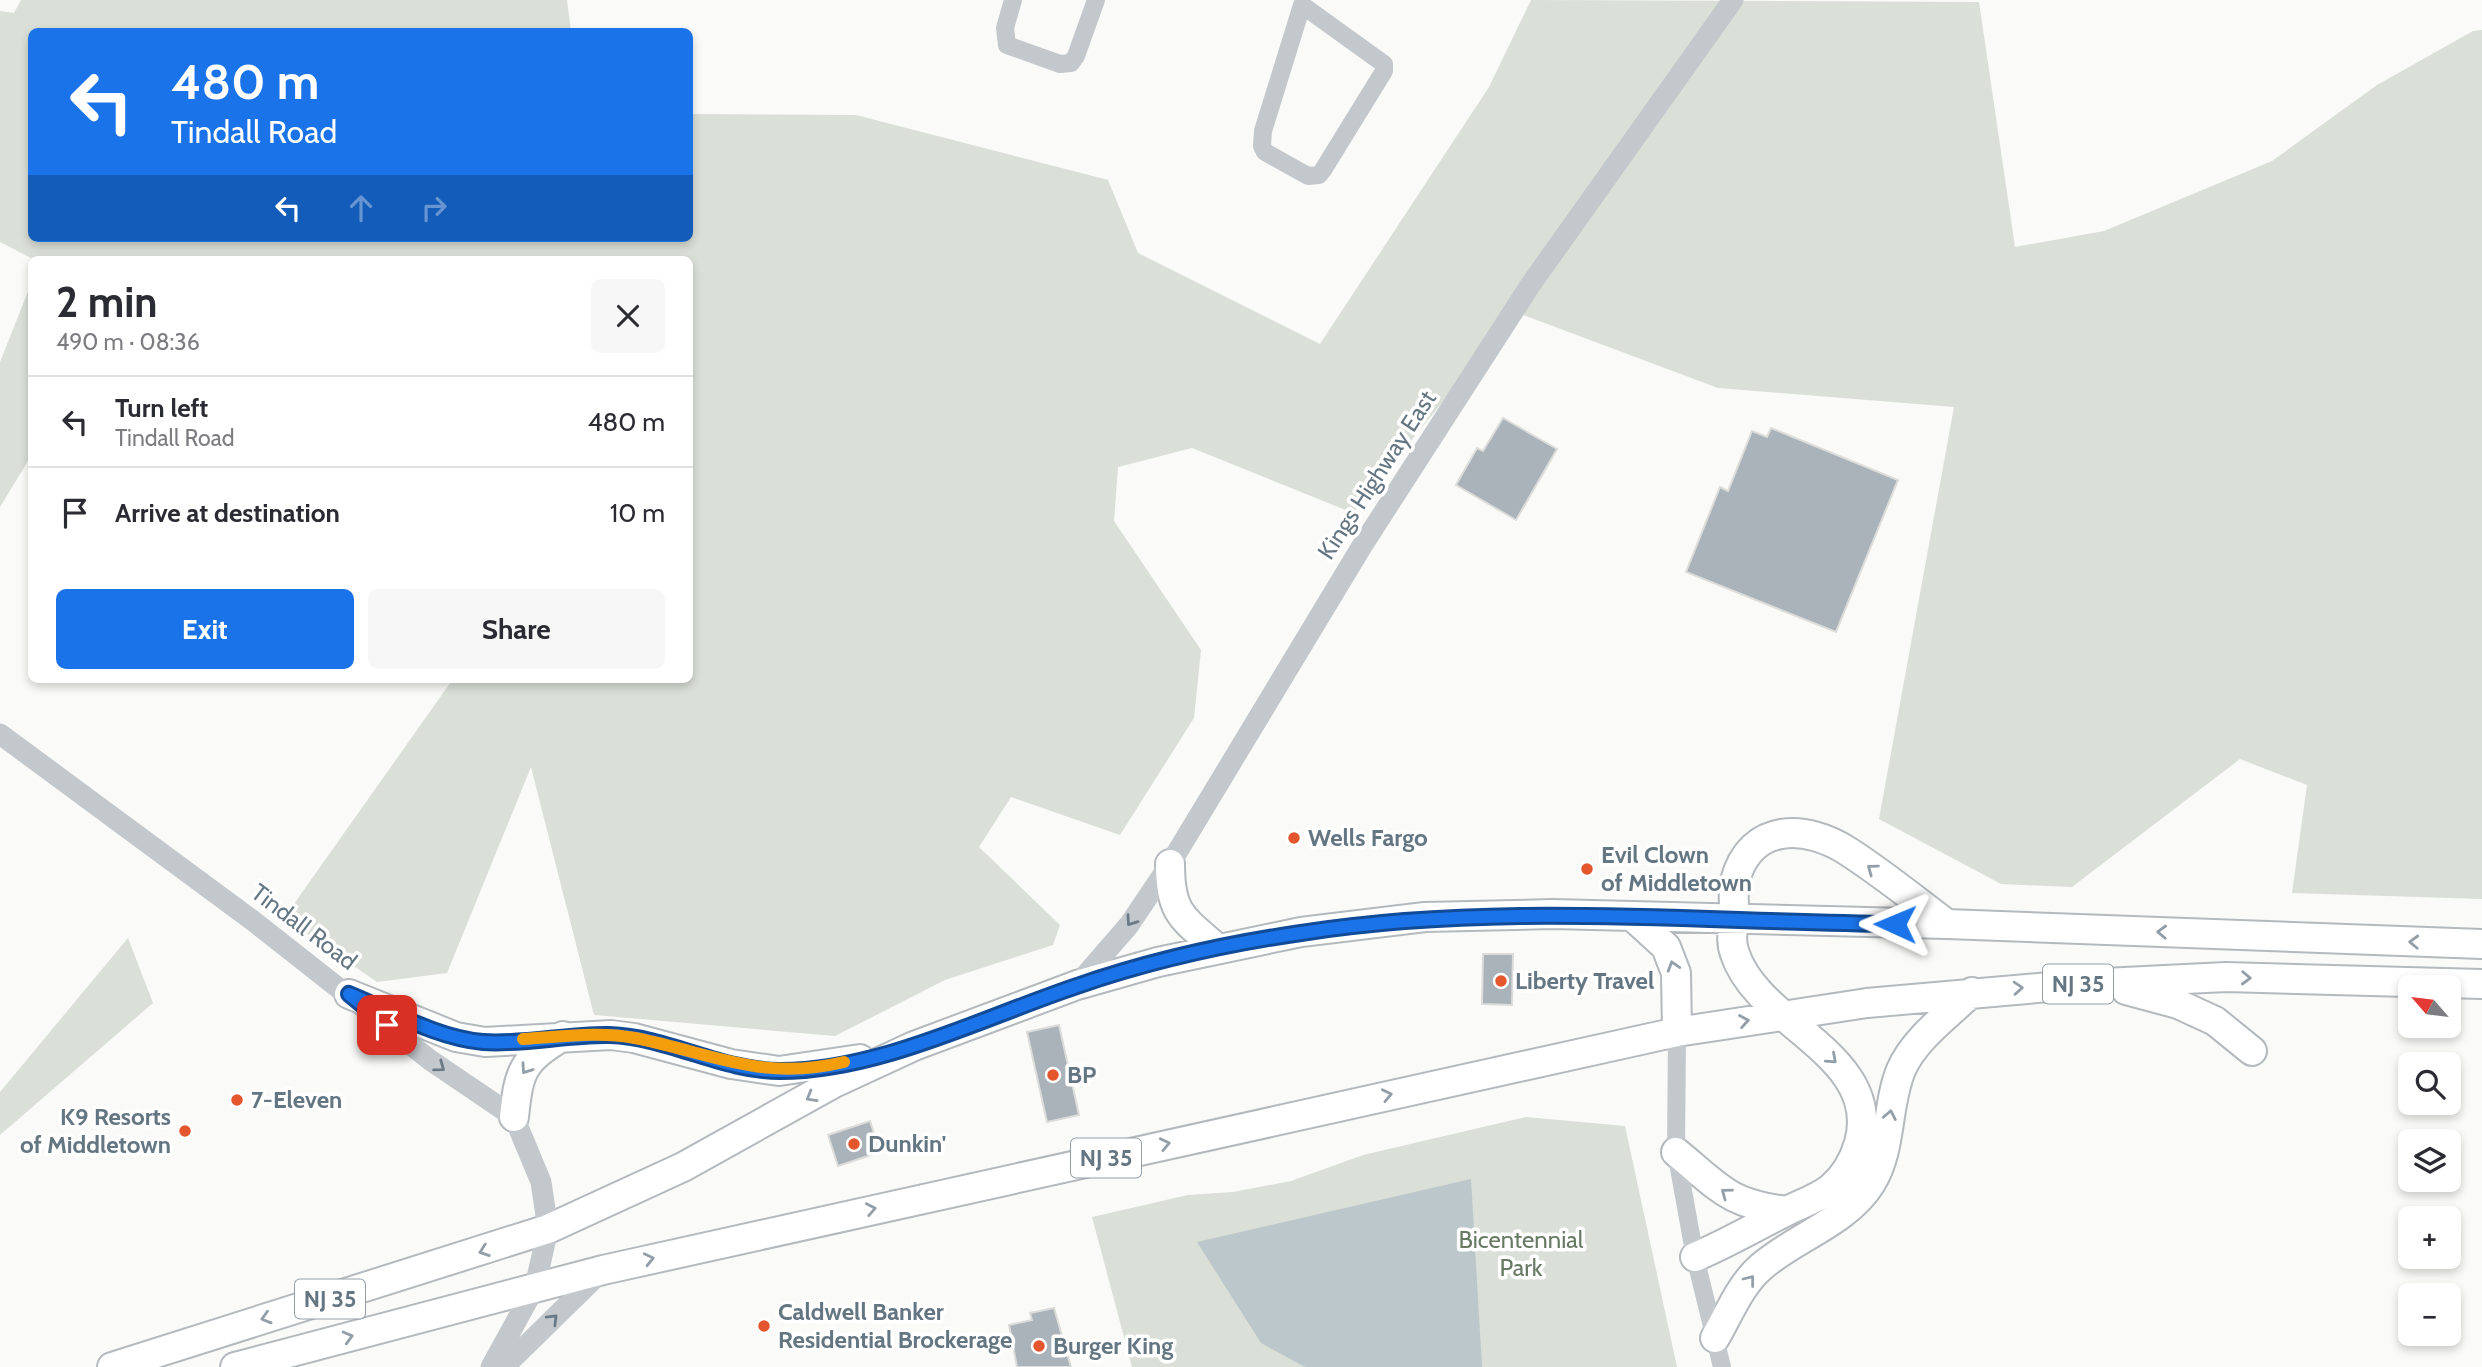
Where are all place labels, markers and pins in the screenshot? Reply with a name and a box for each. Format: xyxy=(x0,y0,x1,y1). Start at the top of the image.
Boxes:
place label: Wells Fargo xyxy=(1308,823,1428,852)
marker: Wells Fargo xyxy=(1286,830,1302,846)
place label: Evil Clown of Middletown xyxy=(1601,840,1752,897)
marker: Evil Clown of Middletown xyxy=(1579,861,1595,877)
place label: Liberty Travel xyxy=(1515,966,1654,995)
marker: Liberty Travel xyxy=(1493,973,1509,989)
pin xyxy=(357,995,417,1055)
place label: BP xyxy=(1067,1060,1096,1089)
marker: BP xyxy=(1045,1067,1061,1083)
place label: 7-Eleven xyxy=(251,1085,342,1114)
marker: 7-Eleven xyxy=(229,1092,245,1108)
place label: K9 Resorts of Middletown xyxy=(20,1102,171,1159)
marker: K9 Resorts of Middletown xyxy=(177,1123,193,1139)
place label: Dunkin' xyxy=(868,1129,946,1158)
marker: Dunkin' xyxy=(846,1136,862,1152)
place label: Caldwell Banker Residential Brockerage xyxy=(778,1297,1012,1354)
marker: Caldwell Banker Residential Brockerage xyxy=(756,1318,772,1334)
place label: Burger King xyxy=(1053,1331,1173,1360)
marker: Burger King xyxy=(1031,1338,1047,1354)

